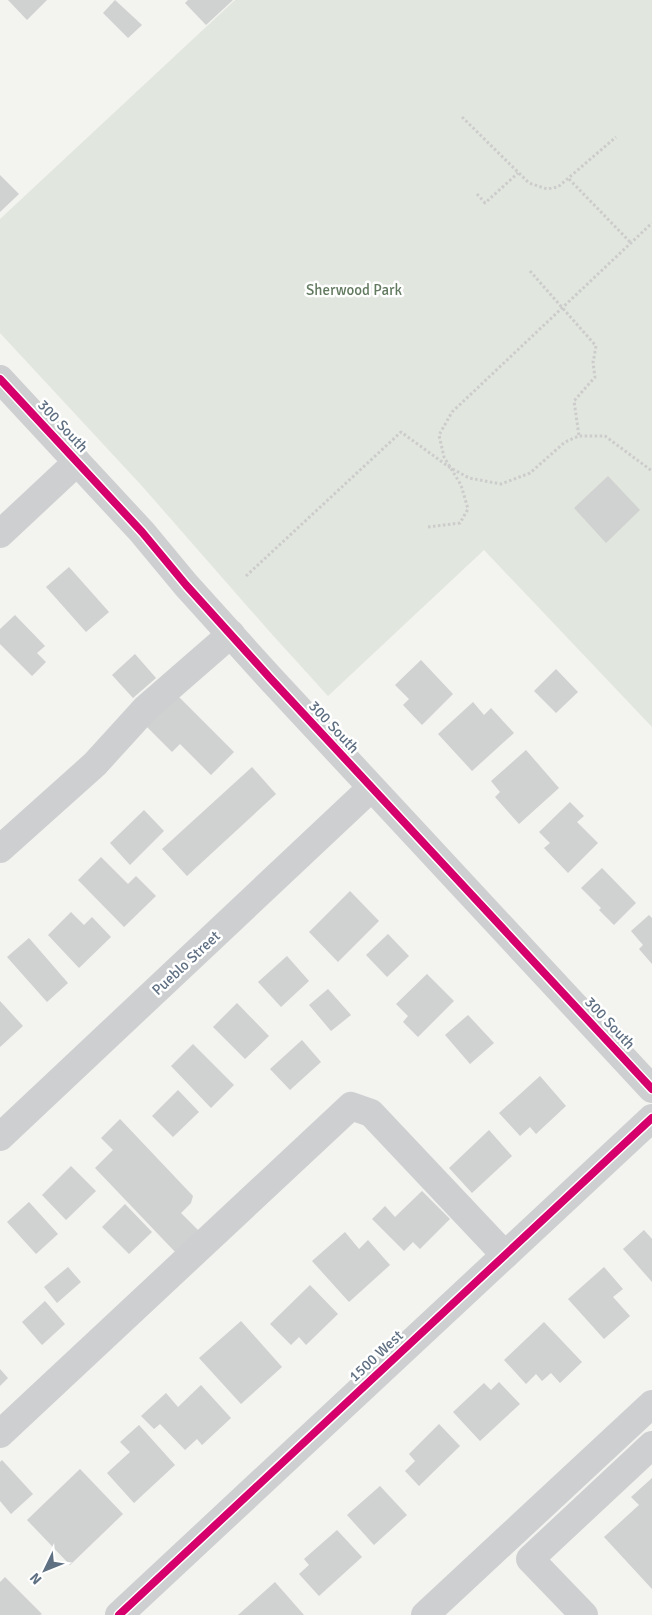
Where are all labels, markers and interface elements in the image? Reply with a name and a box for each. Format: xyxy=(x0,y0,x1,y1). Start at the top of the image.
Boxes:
park label: Sherwood Park xyxy=(306,281,403,299)
street label: 300 South xyxy=(34,396,92,456)
street label: 300 South xyxy=(305,697,363,757)
street label: Pueblo Street xyxy=(148,927,224,999)
street label: 300 South xyxy=(581,993,639,1053)
street label: 1500 West xyxy=(345,1327,407,1385)
north arrow xyxy=(20,1545,70,1595)
text: N xyxy=(26,1569,45,1588)

